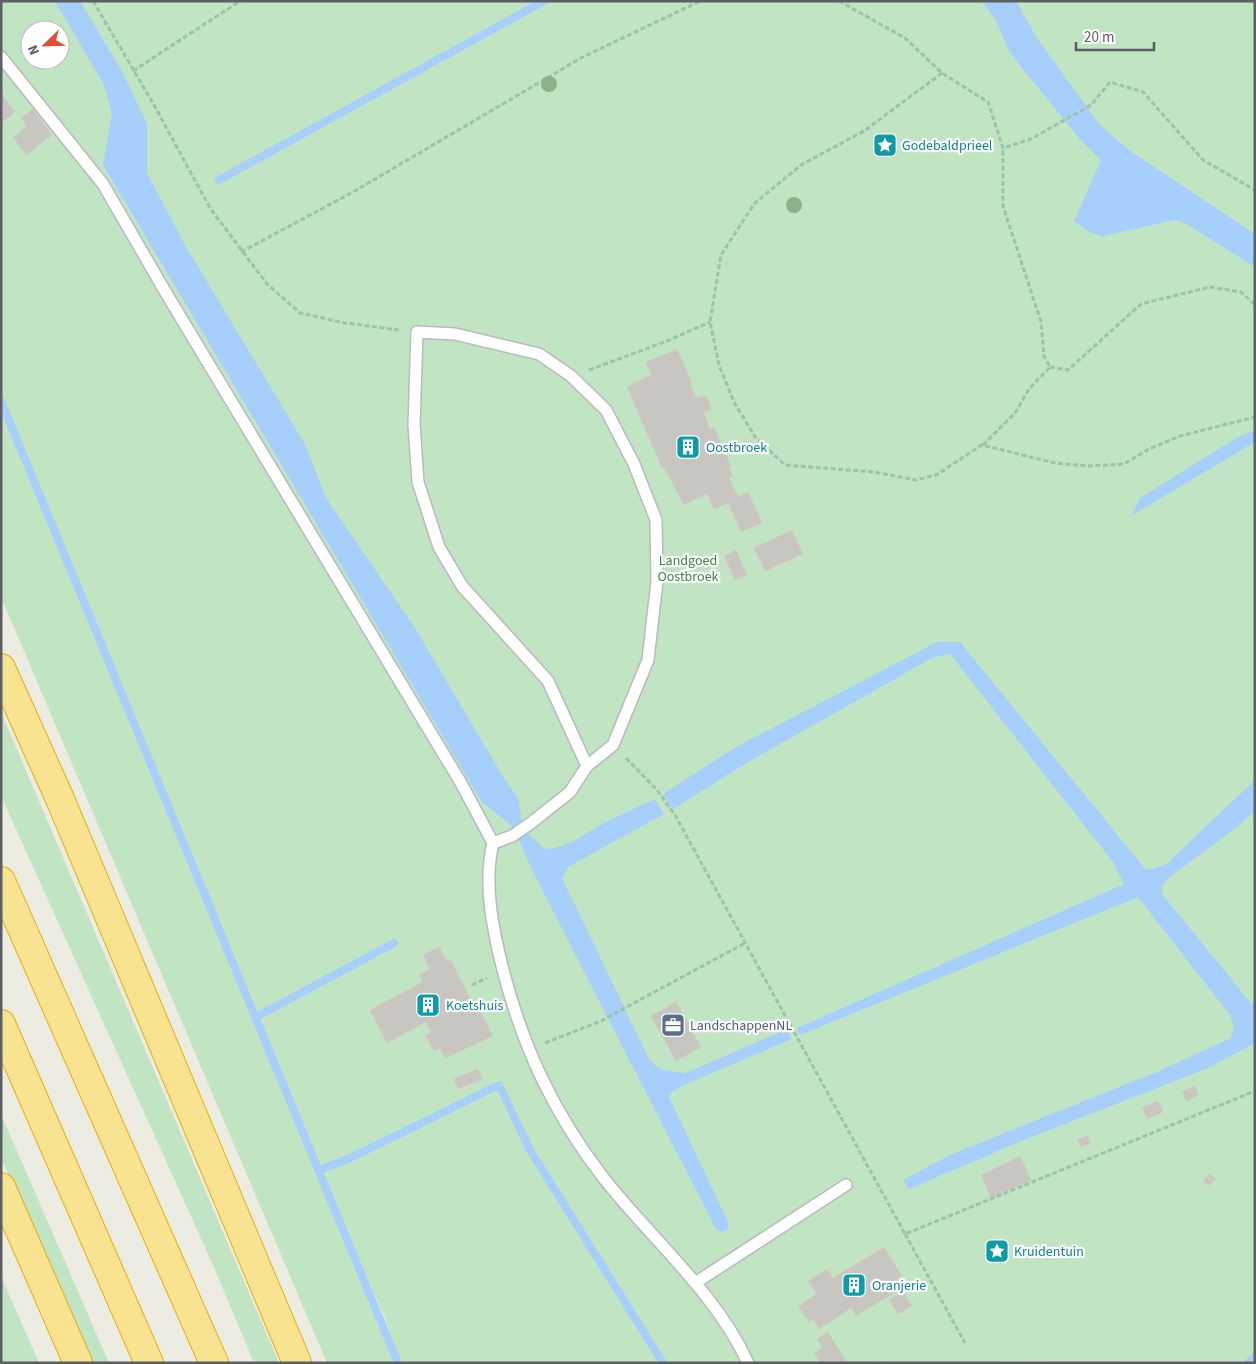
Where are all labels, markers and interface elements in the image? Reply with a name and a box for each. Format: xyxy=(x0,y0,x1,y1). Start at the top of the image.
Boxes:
north arrow xyxy=(20,20,70,70)
scale bar xyxy=(1076,20,1154,52)
text: 20 m xyxy=(1084,27,1114,48)
text: N xyxy=(23,41,45,58)
place icon: Godebaldprieel xyxy=(872,132,898,158)
place label: Godebaldprieel xyxy=(902,136,993,156)
building icon: Oostbroek xyxy=(675,434,701,460)
place label: Oostbroek xyxy=(706,438,767,458)
park label: Landgoed Oostbroek xyxy=(657,551,719,587)
building icon: Koetshuis xyxy=(415,992,441,1018)
place label: Koetshuis xyxy=(446,996,504,1016)
office icon: LandschappenNL xyxy=(660,1012,686,1038)
place label: LandschappenNL xyxy=(690,1016,792,1036)
place icon: Kruidentuin xyxy=(984,1238,1010,1264)
place label: Kruidentuin xyxy=(1014,1242,1084,1262)
building icon: Oranjerie xyxy=(841,1272,867,1298)
place label: Oranjerie xyxy=(872,1276,926,1296)

